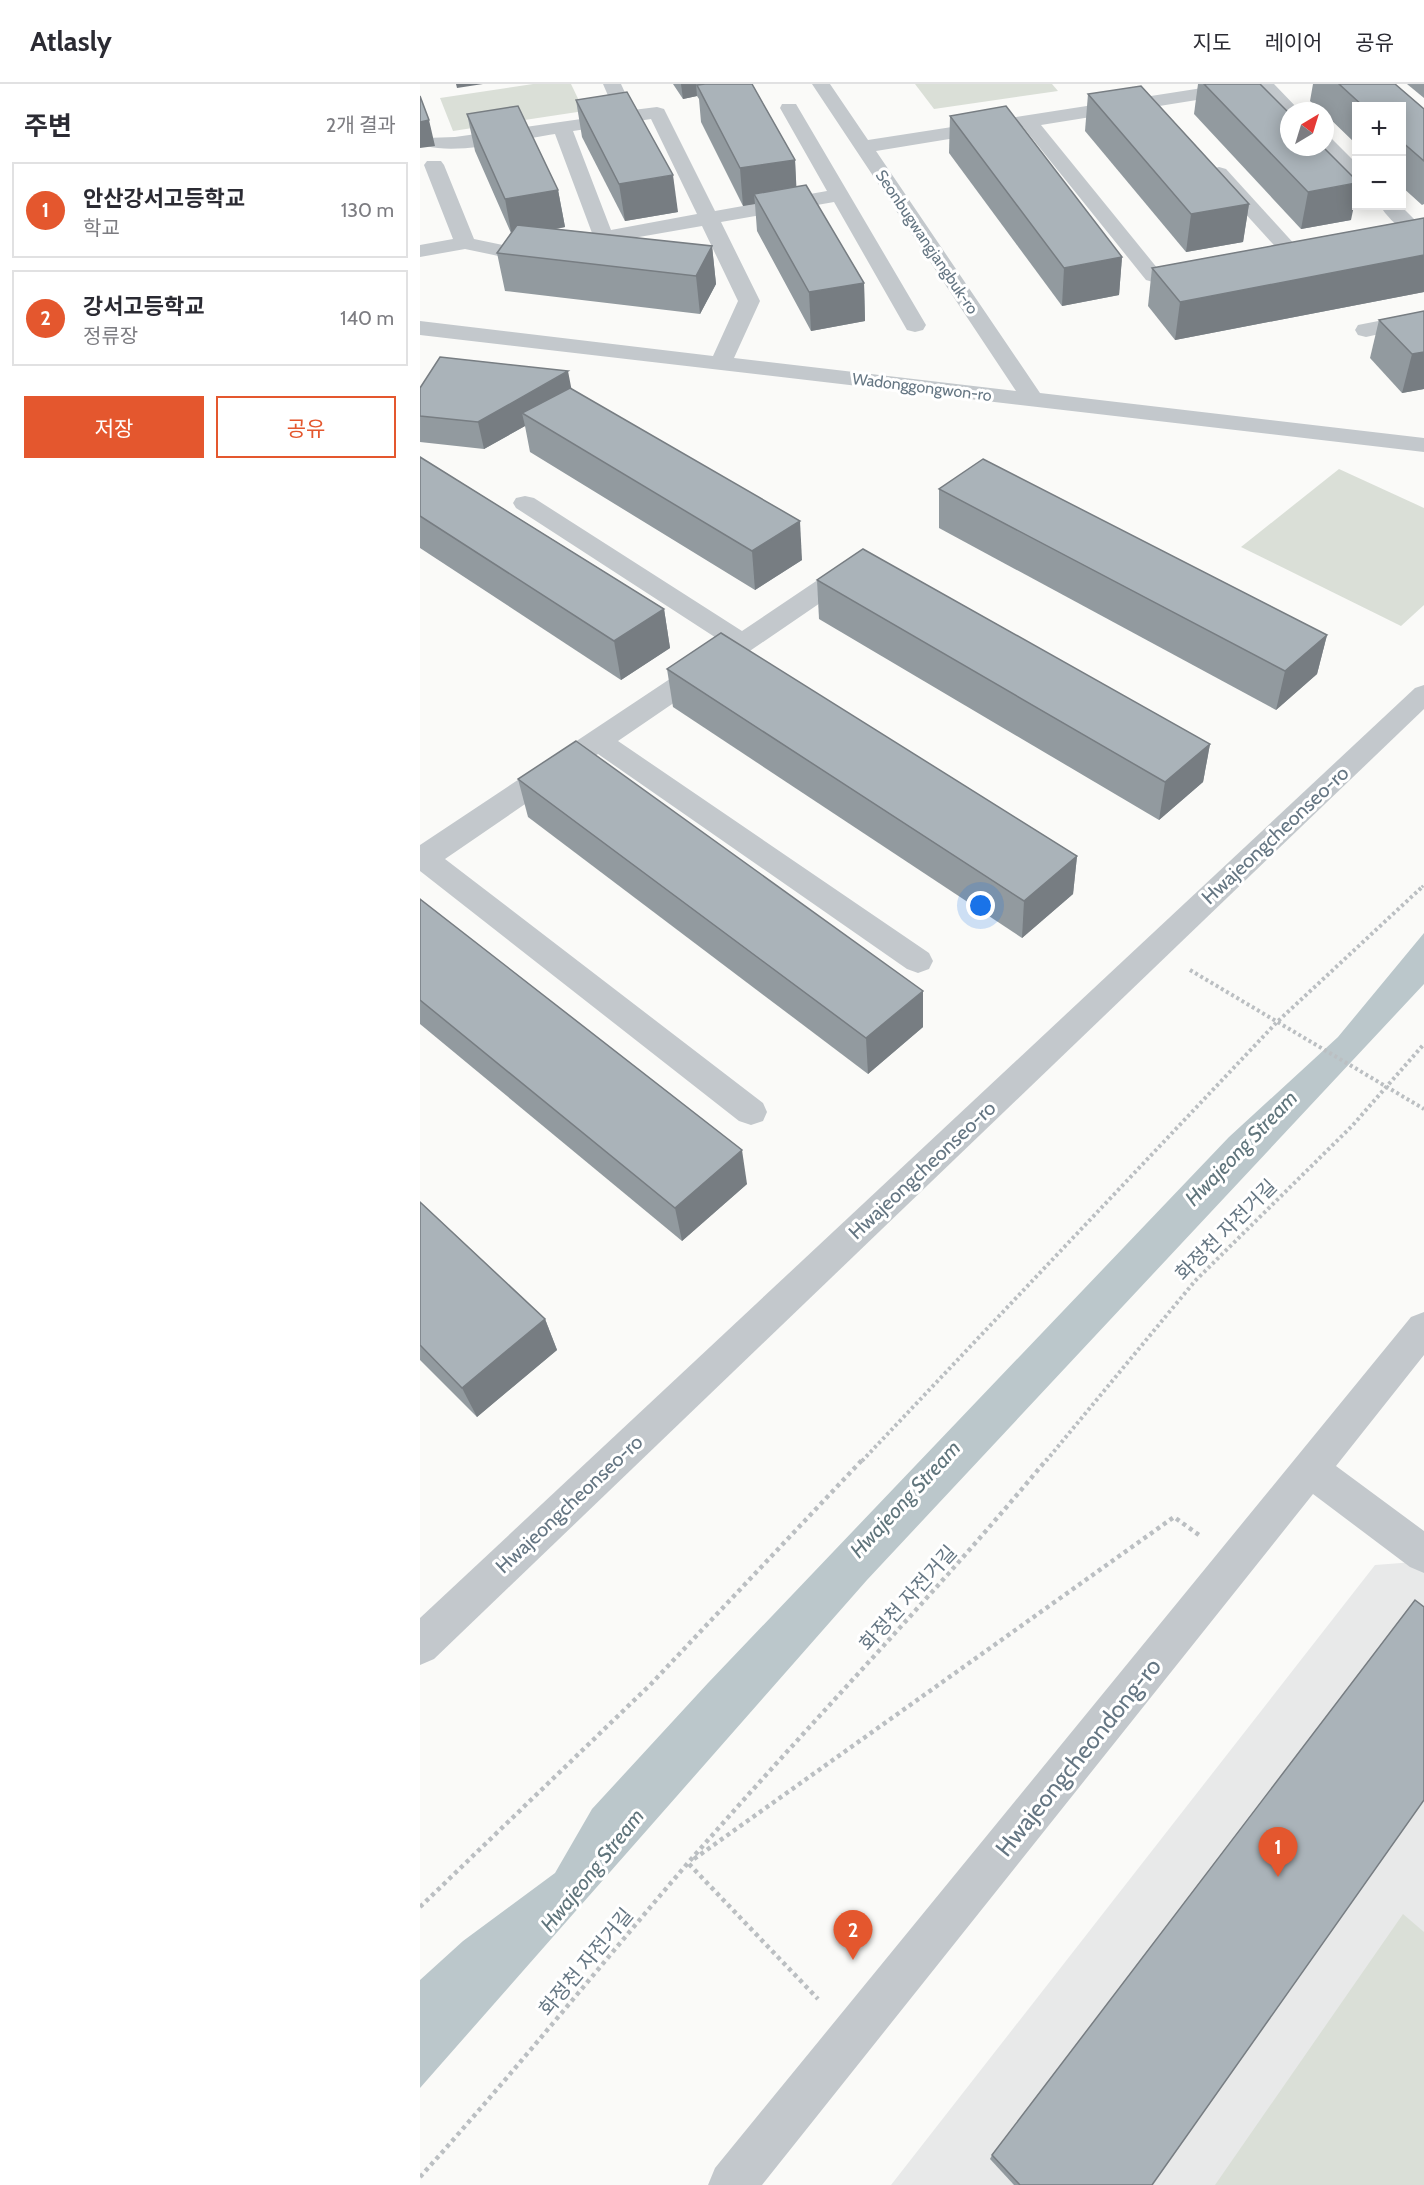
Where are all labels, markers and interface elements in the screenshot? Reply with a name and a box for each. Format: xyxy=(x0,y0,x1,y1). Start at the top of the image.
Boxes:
text: Atlasly xyxy=(30,24,112,58)
text: 지도 xyxy=(1193,30,1231,55)
text: 레이어 xyxy=(1264,30,1322,55)
text: 공유 xyxy=(1355,30,1394,55)
north arrow xyxy=(1280,102,1334,156)
map controls xyxy=(1352,102,1406,210)
button: + xyxy=(1352,102,1406,156)
text: 주변 xyxy=(24,110,72,142)
text: 2개 결과 xyxy=(326,113,396,137)
button: − xyxy=(1352,156,1406,210)
street label: Seonbugwangjangbuk-ro xyxy=(872,166,982,318)
text: 안산강서고등학교 xyxy=(83,185,245,212)
text: 1 xyxy=(42,198,49,222)
text: 130 m xyxy=(341,198,394,222)
text: 학교 xyxy=(83,216,120,240)
text: 강서고등학교 xyxy=(83,293,204,320)
text: 2 xyxy=(40,306,51,330)
text: 140 m xyxy=(340,306,394,330)
text: 정류장 xyxy=(83,324,138,348)
street label: Wadonggongwon-ro xyxy=(851,369,993,405)
button: 저장 xyxy=(24,396,204,458)
button: 공유 xyxy=(216,396,396,458)
street label: Hwajeongcheonseo-ro xyxy=(1197,761,1353,909)
your location xyxy=(966,891,995,920)
water label: Hwajeong Stream xyxy=(1180,1085,1303,1212)
street label: Hwajeongcheonseo-ro xyxy=(844,1096,1000,1244)
street label: 화정천 자전거길 xyxy=(1170,1174,1282,1286)
street label: Hwajeongcheonseo-ro xyxy=(491,1430,647,1578)
water label: Hwajeong Stream xyxy=(845,1435,966,1563)
street label: 화정천 자전거길 xyxy=(854,1540,962,1656)
street label: Hwajeongcheondong-ro xyxy=(989,1652,1167,1862)
water label: Hwajeong Stream xyxy=(535,1804,650,1937)
pin: 1 xyxy=(1258,1828,1298,1877)
street label: 화정천 자전거길 xyxy=(534,1903,638,2021)
pin: 2 xyxy=(834,1910,872,1960)

